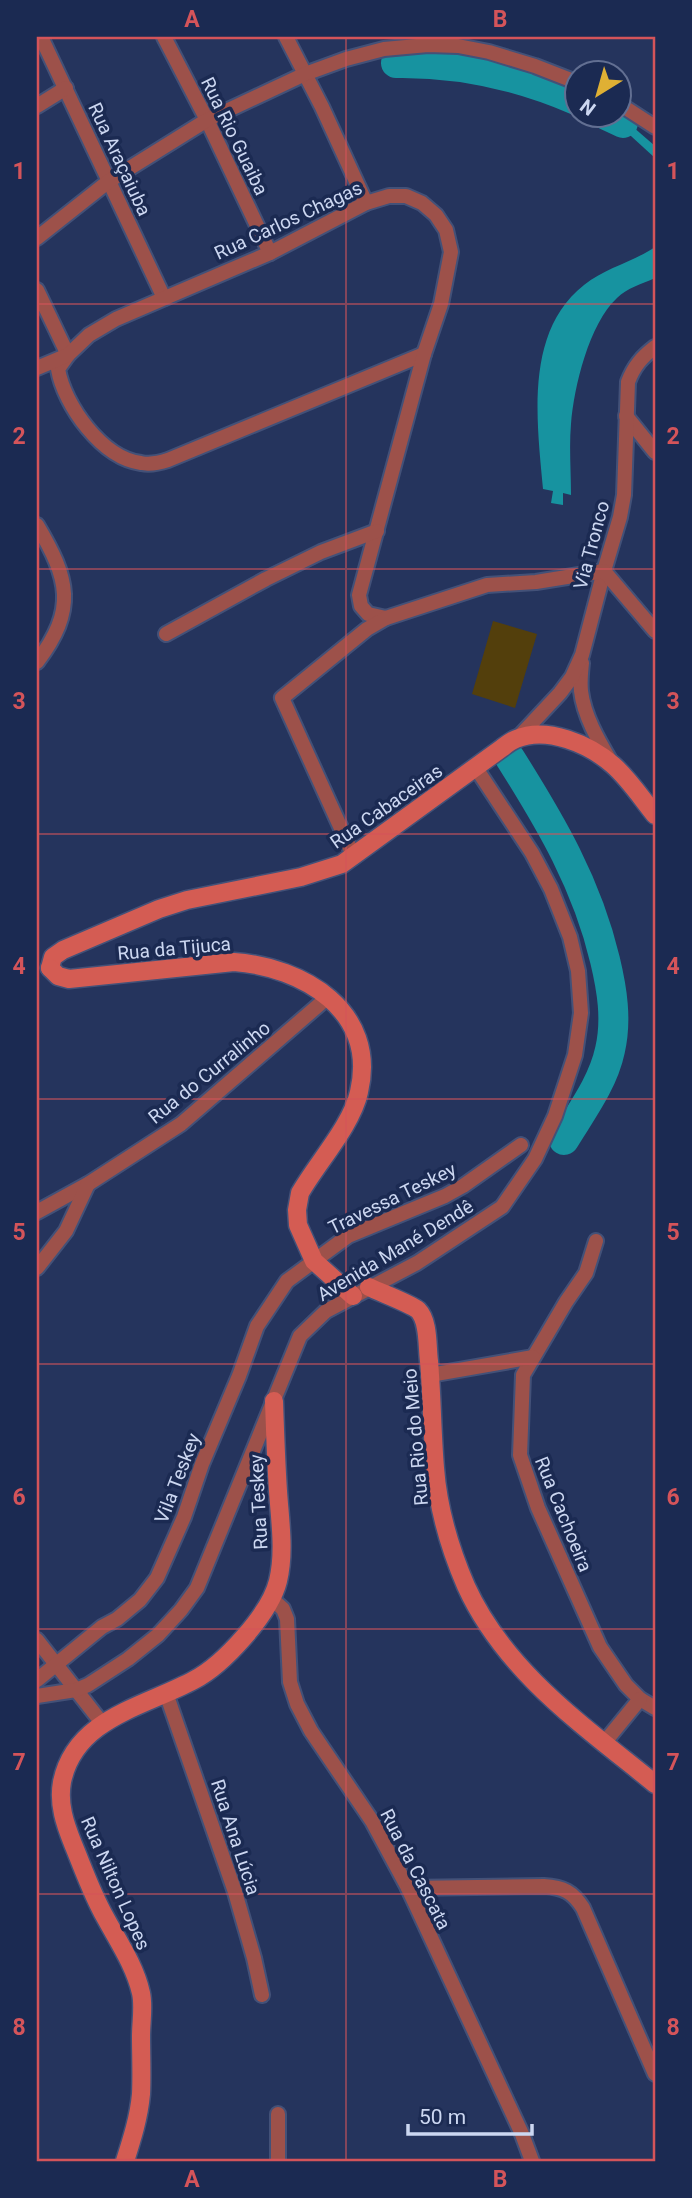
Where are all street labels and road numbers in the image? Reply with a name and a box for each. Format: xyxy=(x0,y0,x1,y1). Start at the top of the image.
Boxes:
street label: Rua Rio Guaiba xyxy=(196,73,273,199)
street label: Rua Araçaiuba xyxy=(83,99,156,220)
street label: Rua Carlos Chagas xyxy=(211,176,366,265)
street label: Via Tronco xyxy=(569,498,614,592)
street label: Rua Cabaceiras xyxy=(326,759,447,854)
street label: Rua da Tijuca xyxy=(116,932,232,965)
street label: Rua do Curralinho xyxy=(144,1016,275,1129)
street label: Travessa Teskey xyxy=(325,1158,460,1239)
street label: Avenida Mané Dendê xyxy=(313,1195,477,1306)
street label: Rua Rio do Meio xyxy=(398,1367,433,1506)
street label: Vila Teskey xyxy=(150,1430,205,1527)
street label: Rua Cachoeira xyxy=(530,1453,597,1575)
street label: Rua Teskey xyxy=(245,1454,272,1550)
street label: Rua Ana Lúcia xyxy=(206,1776,265,1898)
street label: Rua da Cascata xyxy=(375,1805,456,1933)
street label: Rua Nilton Lopes xyxy=(76,1813,155,1954)

